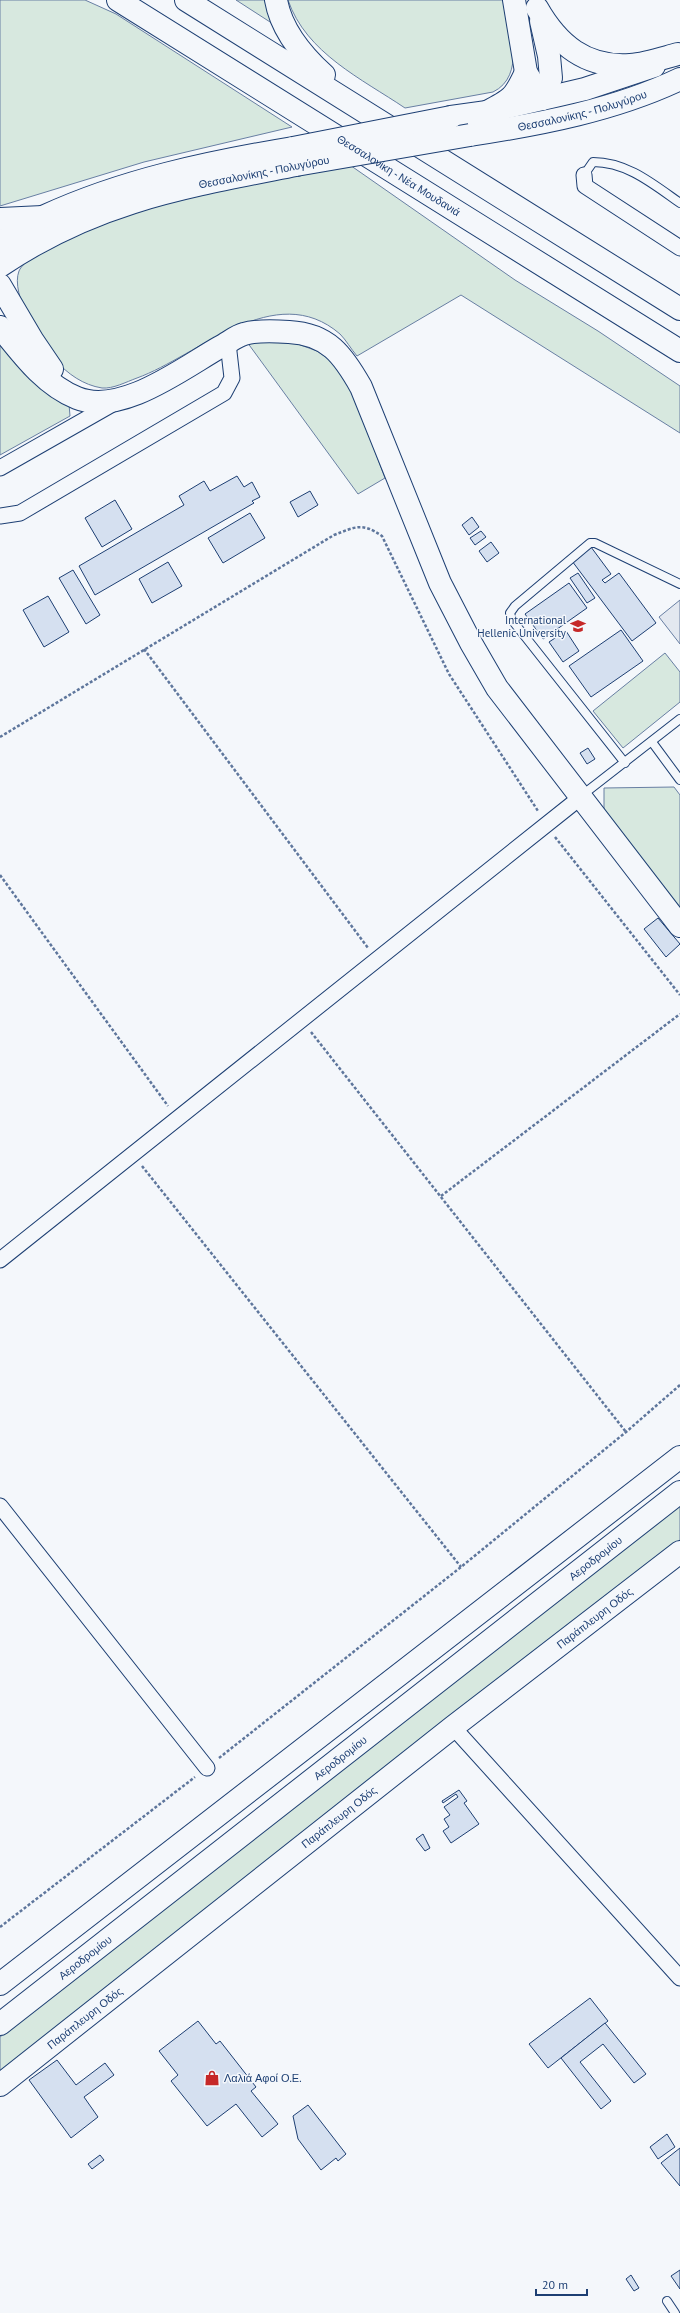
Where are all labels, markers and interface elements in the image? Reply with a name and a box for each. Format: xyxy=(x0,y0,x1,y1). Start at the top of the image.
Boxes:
street label: Θεσσαλονίκης - Πολυγύρου xyxy=(517,87,649,134)
street label: Θεσσαλονίκη - Νέα Μουδανιά xyxy=(334,132,464,219)
street label: Θεσσαλονίκης - Πολυγύρου xyxy=(197,152,331,192)
place label: International Hellenic University xyxy=(477,613,567,640)
school or university icon: International Hellenic University xyxy=(569,617,587,635)
street label: Αεροδρομίου xyxy=(566,1533,625,1583)
street label: Παράπλευρη Οδός xyxy=(554,1584,635,1652)
street label: Αεροδρομίου xyxy=(311,1733,370,1783)
street label: Παράπλευρη Οδός xyxy=(298,1783,379,1851)
street label: Αεροδρομίου xyxy=(56,1932,115,1983)
street label: Παράπλευρη Οδός xyxy=(44,1984,125,2052)
shop icon: Λαλιά Αφοί Ο.Ε. xyxy=(203,2069,221,2087)
place label: Λαλιά Αφοί Ο.Ε. xyxy=(224,2071,302,2085)
scale bar xyxy=(536,2271,587,2297)
text: 20 m xyxy=(542,2277,568,2292)

